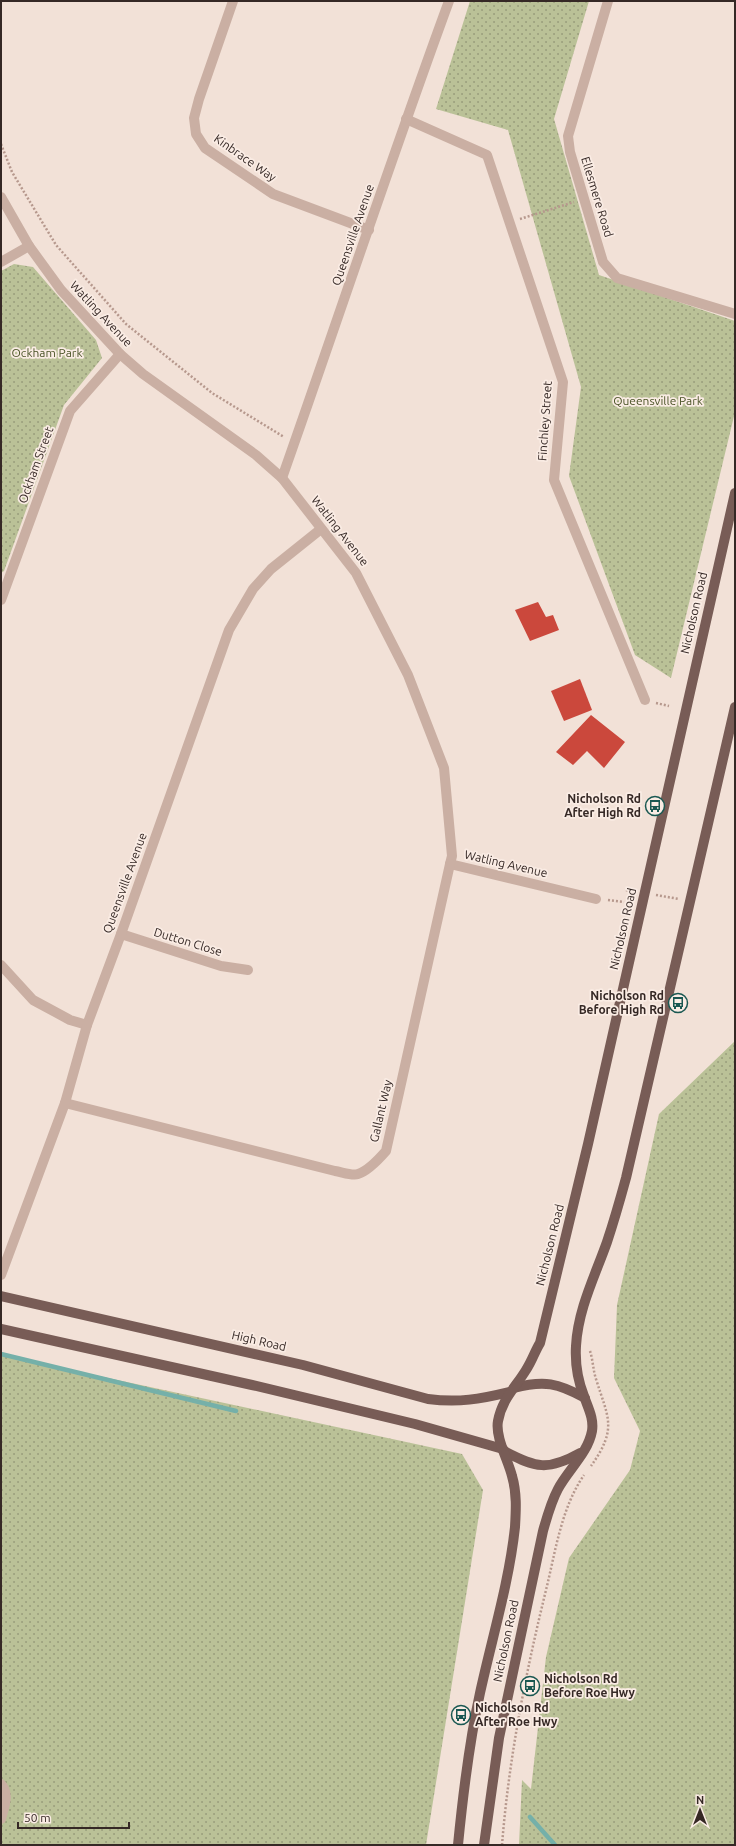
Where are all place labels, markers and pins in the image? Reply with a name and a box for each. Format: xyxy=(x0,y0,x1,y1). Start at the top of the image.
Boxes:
place label: Nicholson Rd After High Rd xyxy=(564,792,641,819)
bus stop icon: Nicholson Rd After High Rd xyxy=(644,795,666,817)
place label: Nicholson Rd Before High Rd xyxy=(579,989,664,1016)
bus stop icon: Nicholson Rd Before High Rd xyxy=(667,992,689,1014)
place label: Nicholson Rd Before Roe Hwy xyxy=(544,1672,635,1699)
bus stop icon: Nicholson Rd Before Roe Hwy xyxy=(519,1675,541,1697)
place label: Nicholson Rd After Roe Hwy xyxy=(475,1701,558,1728)
bus stop icon: Nicholson Rd After Roe Hwy xyxy=(450,1704,472,1726)

